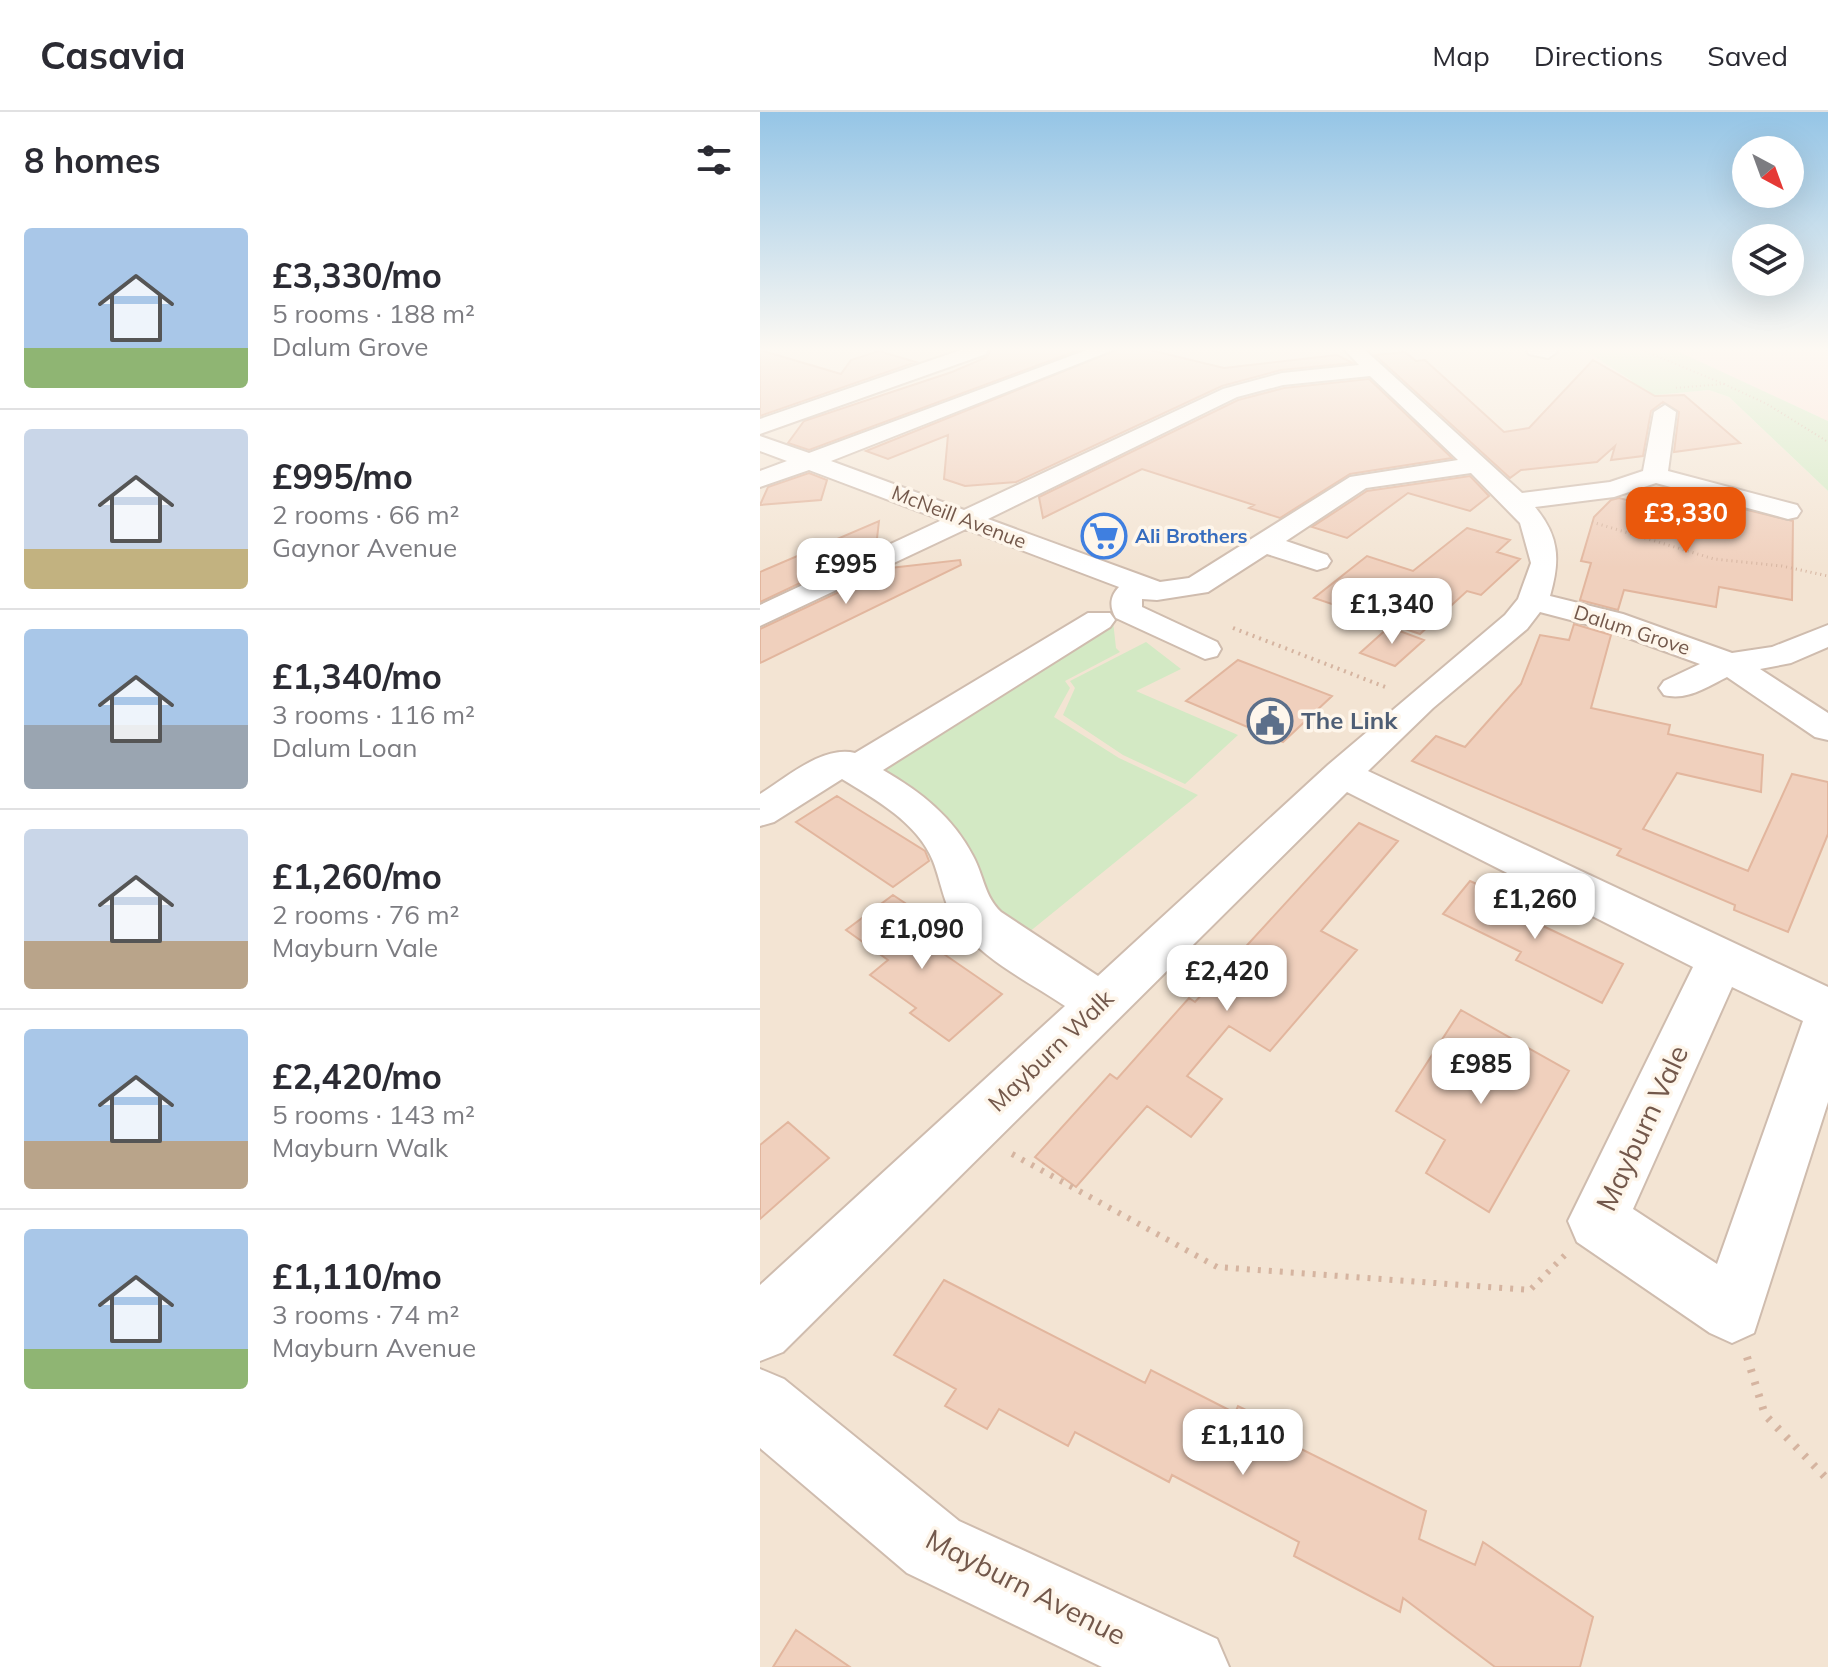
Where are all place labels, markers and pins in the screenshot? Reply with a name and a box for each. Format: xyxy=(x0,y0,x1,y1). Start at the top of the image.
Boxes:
pin: £3,330 xyxy=(1621,487,1751,555)
supermarket icon: Ali Brothers xyxy=(1080,512,1128,560)
place label: Ali Brothers xyxy=(1135,523,1248,548)
pin: £995 xyxy=(799,538,893,606)
pin: £1,340 xyxy=(1327,578,1457,646)
public building icon: The Link xyxy=(1246,697,1294,745)
place label: The Link xyxy=(1301,705,1398,735)
pin: £1,260 xyxy=(1470,873,1600,941)
pin: £1,090 xyxy=(857,903,987,971)
pin: £2,420 xyxy=(1162,945,1292,1013)
pin: £985 xyxy=(1434,1038,1528,1106)
pin: £1,110 xyxy=(1178,1409,1308,1477)

